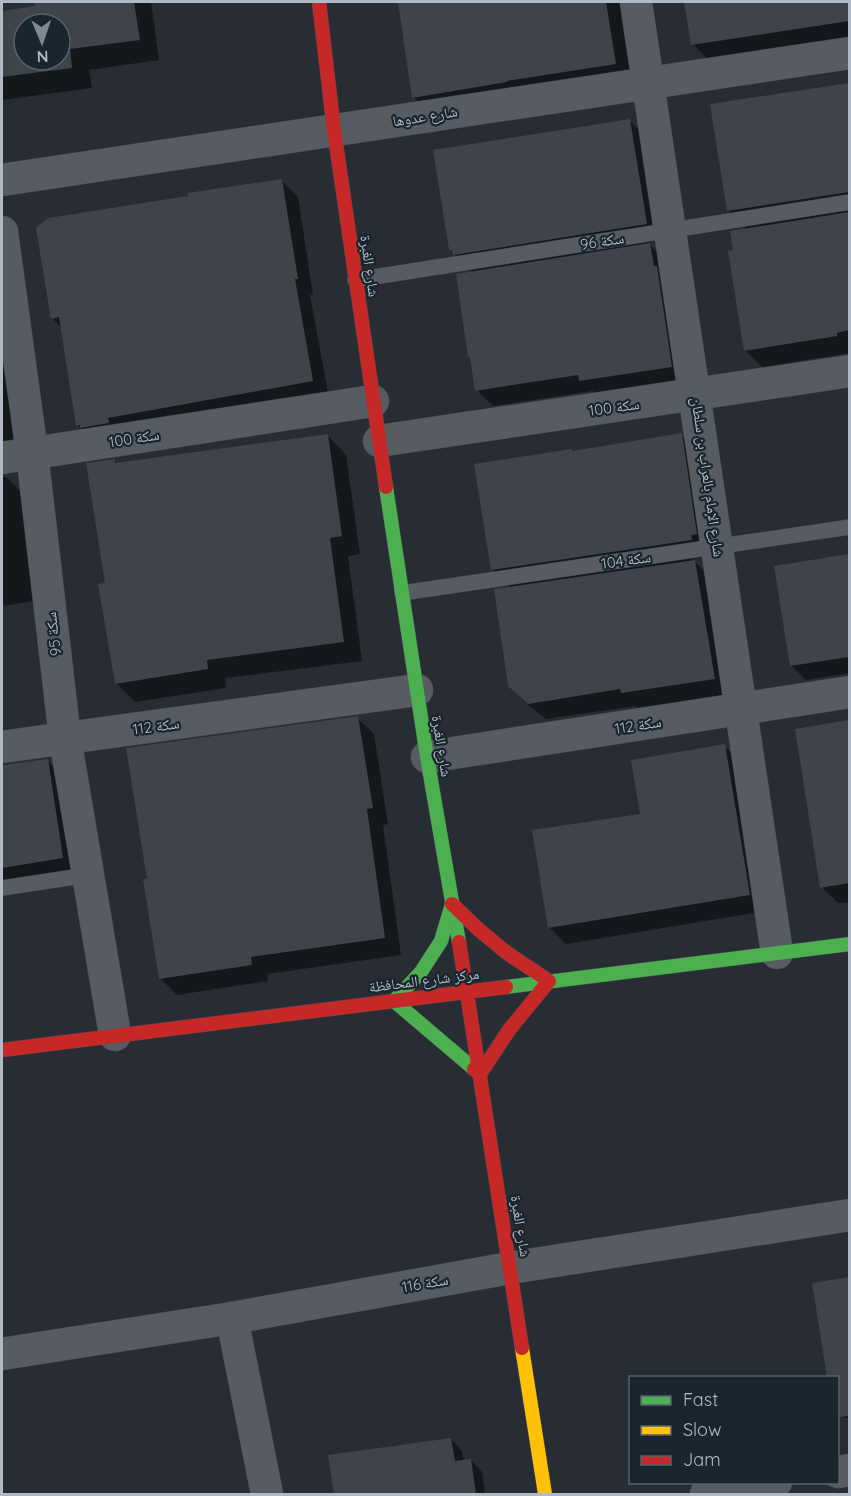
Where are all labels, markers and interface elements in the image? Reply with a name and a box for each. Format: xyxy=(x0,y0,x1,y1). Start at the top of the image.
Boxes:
north arrow xyxy=(12,12,72,72)
text: N xyxy=(36,47,49,67)
street label: شارع عدوها xyxy=(391,101,459,132)
street label: سكة 96 xyxy=(579,228,625,254)
street label: شارع الغبرة xyxy=(355,234,384,298)
street label: سكة 100 xyxy=(587,394,641,420)
street label: شارع الإمام بالعراب بن سلطان xyxy=(686,396,729,558)
street label: سكة 100 xyxy=(107,425,161,451)
street label: سكة 104 xyxy=(600,547,652,573)
street label: سكة 95 xyxy=(41,611,65,657)
street label: سكة 112 xyxy=(613,712,663,738)
street label: سكة 112 xyxy=(131,713,181,739)
street label: شارع الغبرة xyxy=(427,714,456,778)
street label: مركز شارع المحافظة xyxy=(368,964,481,997)
street label: شارع الغبرة xyxy=(506,1194,535,1258)
street label: سكة 116 xyxy=(400,1270,450,1296)
legend xyxy=(629,1376,839,1484)
text: Fast xyxy=(683,1388,718,1411)
text: Slow xyxy=(683,1418,721,1441)
text: Jam xyxy=(683,1448,721,1471)

